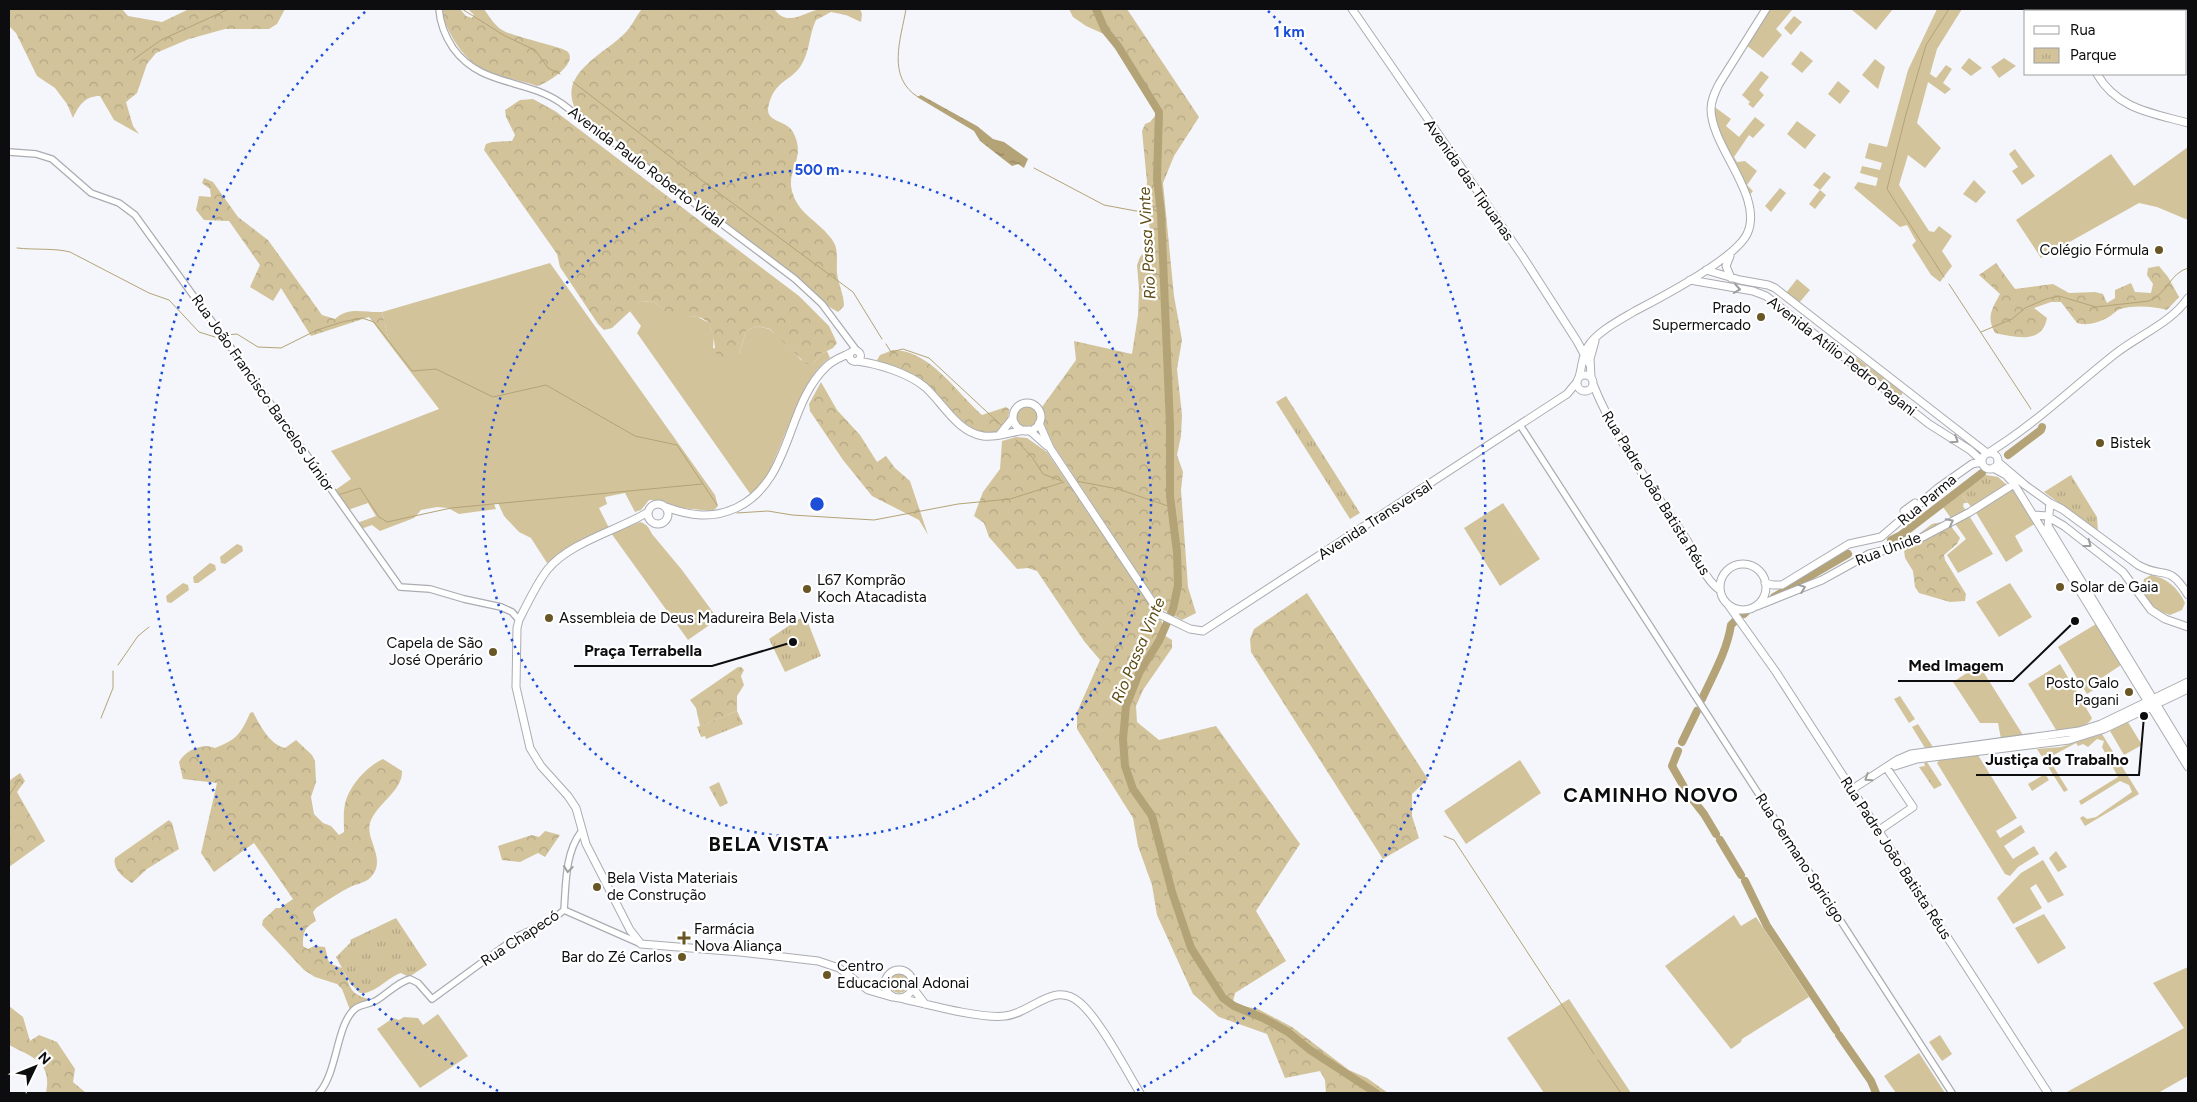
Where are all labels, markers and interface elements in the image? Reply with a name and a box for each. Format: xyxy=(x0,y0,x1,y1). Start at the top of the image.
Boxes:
legend xyxy=(2024,10,2187,75)
text: Rua xyxy=(2070,21,2095,39)
text: 1 km xyxy=(1273,23,1305,41)
text: Parque xyxy=(2070,46,2117,64)
street label: Avenida Paulo Roberto Vidal xyxy=(565,103,727,231)
street label: Avenida das Tipuanas xyxy=(1420,116,1518,244)
text: 500 m xyxy=(795,161,839,179)
water label: Rio Passa Vinte xyxy=(1135,186,1159,300)
place label: Colégio Fórmula xyxy=(2039,241,2149,259)
marker: Colégio Fórmula xyxy=(2153,244,2165,256)
one-way arrow xyxy=(1733,283,1742,293)
street label: Rua João Francisco Barcelos Júnior xyxy=(188,291,338,495)
street label: Avenida Atílio Pedro Pagani xyxy=(1764,292,1920,420)
place label: Prado Supermercado xyxy=(1652,299,1751,334)
marker: Prado Supermercado xyxy=(1755,311,1767,323)
street label: Rua Padre João Batista Réus xyxy=(1598,407,1714,579)
one-way arrow xyxy=(1949,434,1958,444)
place label: Bistek xyxy=(2110,434,2151,452)
marker: Bistek xyxy=(2094,437,2106,449)
street label: Rua Parma xyxy=(1894,470,1960,530)
street label: Avenida Transversal xyxy=(1315,476,1435,564)
centre of rings xyxy=(808,495,826,513)
one-way arrow xyxy=(1945,518,1954,528)
street label: Rua Unide xyxy=(1853,528,1923,570)
one-way arrow xyxy=(2082,538,2091,547)
place label: L67 Komprão Koch Atacadista xyxy=(817,571,927,606)
place label: Solar de Gaia xyxy=(2070,578,2159,596)
marker: Solar de Gaia xyxy=(2054,581,2066,593)
marker: L67 Komprão Koch Atacadista xyxy=(801,583,813,595)
one-way arrow xyxy=(1798,584,1806,594)
water label: Rio Passa Vinte xyxy=(1107,594,1169,705)
place label: Assembleia de Deus Madureira Bela Vista xyxy=(559,609,834,627)
marker: Assembleia de Deus Madureira Bela Vista xyxy=(543,612,555,624)
place label: Capela de São José Operário xyxy=(387,634,483,669)
callout: Praça Terrabella xyxy=(574,635,712,666)
text: Praça Terrabella xyxy=(584,641,702,660)
marker: Capela de São José Operário xyxy=(487,646,499,658)
callout: Med Imagem xyxy=(1898,650,2013,681)
text: Med Imagem xyxy=(1908,656,2004,675)
place label: Posto Galo Pagani xyxy=(2046,674,2119,709)
marker: Posto Galo Pagani xyxy=(2123,686,2135,698)
callout: Justiça do Trabalho xyxy=(1976,744,2139,775)
text: Justiça do Trabalho xyxy=(1985,750,2129,769)
one-way arrow xyxy=(1865,772,1874,781)
street label: Rua Padre João Batista Réus xyxy=(1837,773,1955,943)
district label: CAMINHO NOVO xyxy=(1563,783,1739,807)
street label: Rua Germano Spricigo xyxy=(1751,790,1849,926)
district label: BELA VISTA xyxy=(709,832,829,856)
one-way arrow xyxy=(563,866,574,874)
place label: Bela Vista Materiais de Construção xyxy=(607,869,738,904)
marker: Bela Vista Materiais de Construção xyxy=(591,881,603,893)
street label: Rua Chapecó xyxy=(477,906,563,970)
place label: Farmácia Nova Aliança xyxy=(694,920,782,955)
marker: Farmácia Nova Aliança xyxy=(678,932,690,944)
place label: Bar do Zé Carlos xyxy=(561,948,672,966)
marker: Bar do Zé Carlos xyxy=(676,951,688,963)
place label: Centro Educacional Adonai xyxy=(837,957,969,992)
marker: Centro Educacional Adonai xyxy=(821,969,833,981)
north arrow xyxy=(10,1042,60,1092)
text: N xyxy=(34,1049,54,1068)

